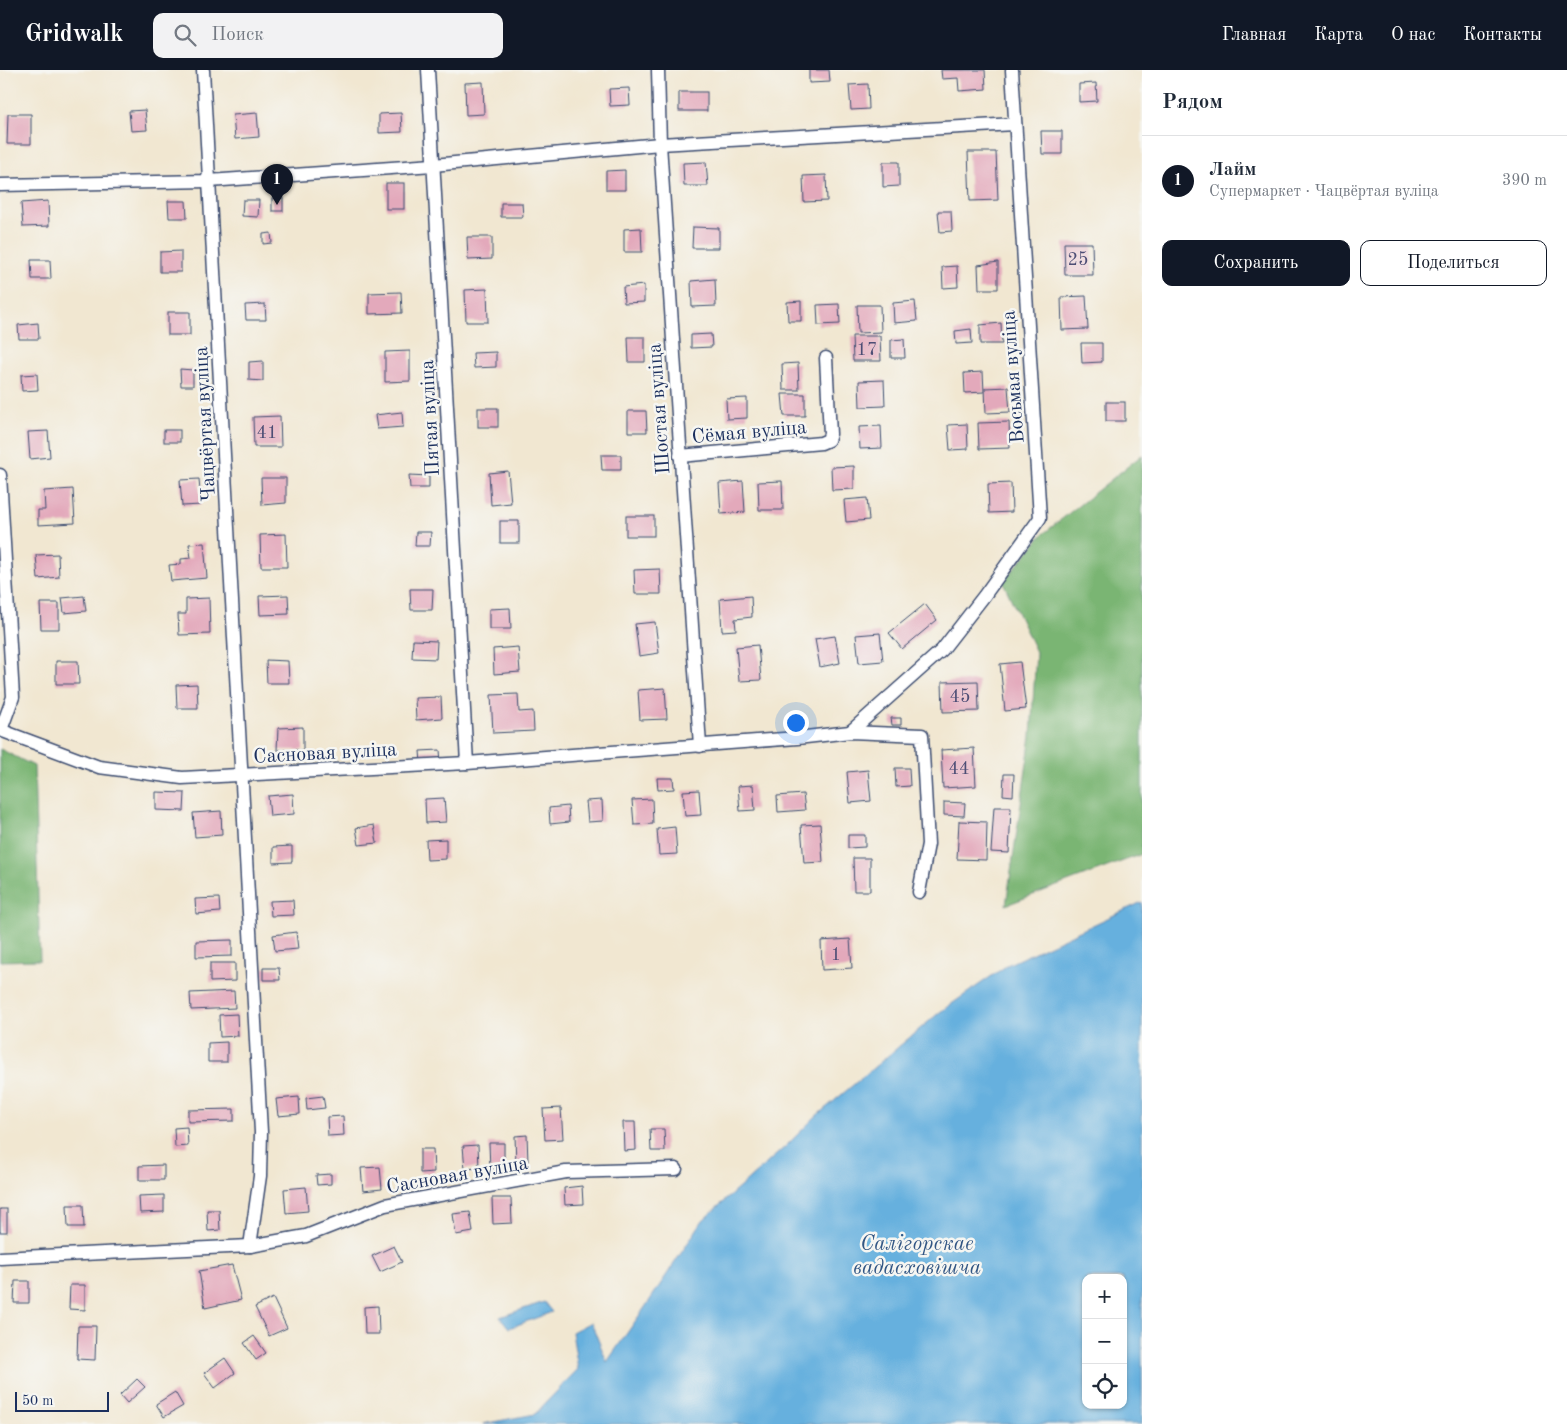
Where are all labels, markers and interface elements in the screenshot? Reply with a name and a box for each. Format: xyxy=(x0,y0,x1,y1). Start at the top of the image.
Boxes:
search box xyxy=(153,13,503,58)
icon: search xyxy=(171,21,199,49)
text: Gridwalk xyxy=(25,23,123,47)
text: Поиск xyxy=(211,26,264,45)
text: Главная xyxy=(1222,26,1286,44)
text: Карта xyxy=(1314,26,1363,44)
text: О нас xyxy=(1391,26,1435,44)
text: Контакты xyxy=(1463,26,1542,44)
text: Рядом xyxy=(1162,92,1223,113)
text: Лайм xyxy=(1209,161,1256,180)
pin: 1 xyxy=(261,164,293,205)
text: 1 xyxy=(1173,173,1183,189)
text: 390 m xyxy=(1502,173,1547,189)
text: Супермаркет · Чацвёртая вуліца xyxy=(1209,184,1439,200)
button: Сохранить xyxy=(1162,240,1350,286)
button: Поделиться xyxy=(1360,240,1547,286)
house number: 25 xyxy=(1068,251,1088,269)
street label: Восьмая вуліца xyxy=(999,309,1029,444)
house number: 17 xyxy=(857,341,877,359)
street label: Шостая вуліца xyxy=(645,343,675,475)
street label: Чацвёртая вуліца xyxy=(192,346,220,502)
street label: Пятая вуліца xyxy=(418,359,444,477)
street label: Сёмая вуліца xyxy=(691,418,808,448)
house number: 41 xyxy=(257,424,277,442)
house number: 45 xyxy=(950,688,970,706)
your location xyxy=(783,710,809,736)
street label: Сасновая вуліца xyxy=(253,740,398,768)
house number: 44 xyxy=(949,760,969,778)
house number: 1 xyxy=(831,946,841,964)
street label: Сасновая вуліца xyxy=(385,1154,530,1198)
water label: Салігорскае вадасховішча xyxy=(853,1234,981,1279)
map controls xyxy=(1082,1274,1127,1409)
button: + xyxy=(1082,1274,1127,1319)
button: − xyxy=(1082,1319,1127,1364)
button: locate xyxy=(1082,1364,1127,1409)
scale bar xyxy=(15,1389,109,1412)
text: 50 m xyxy=(22,1394,53,1408)

